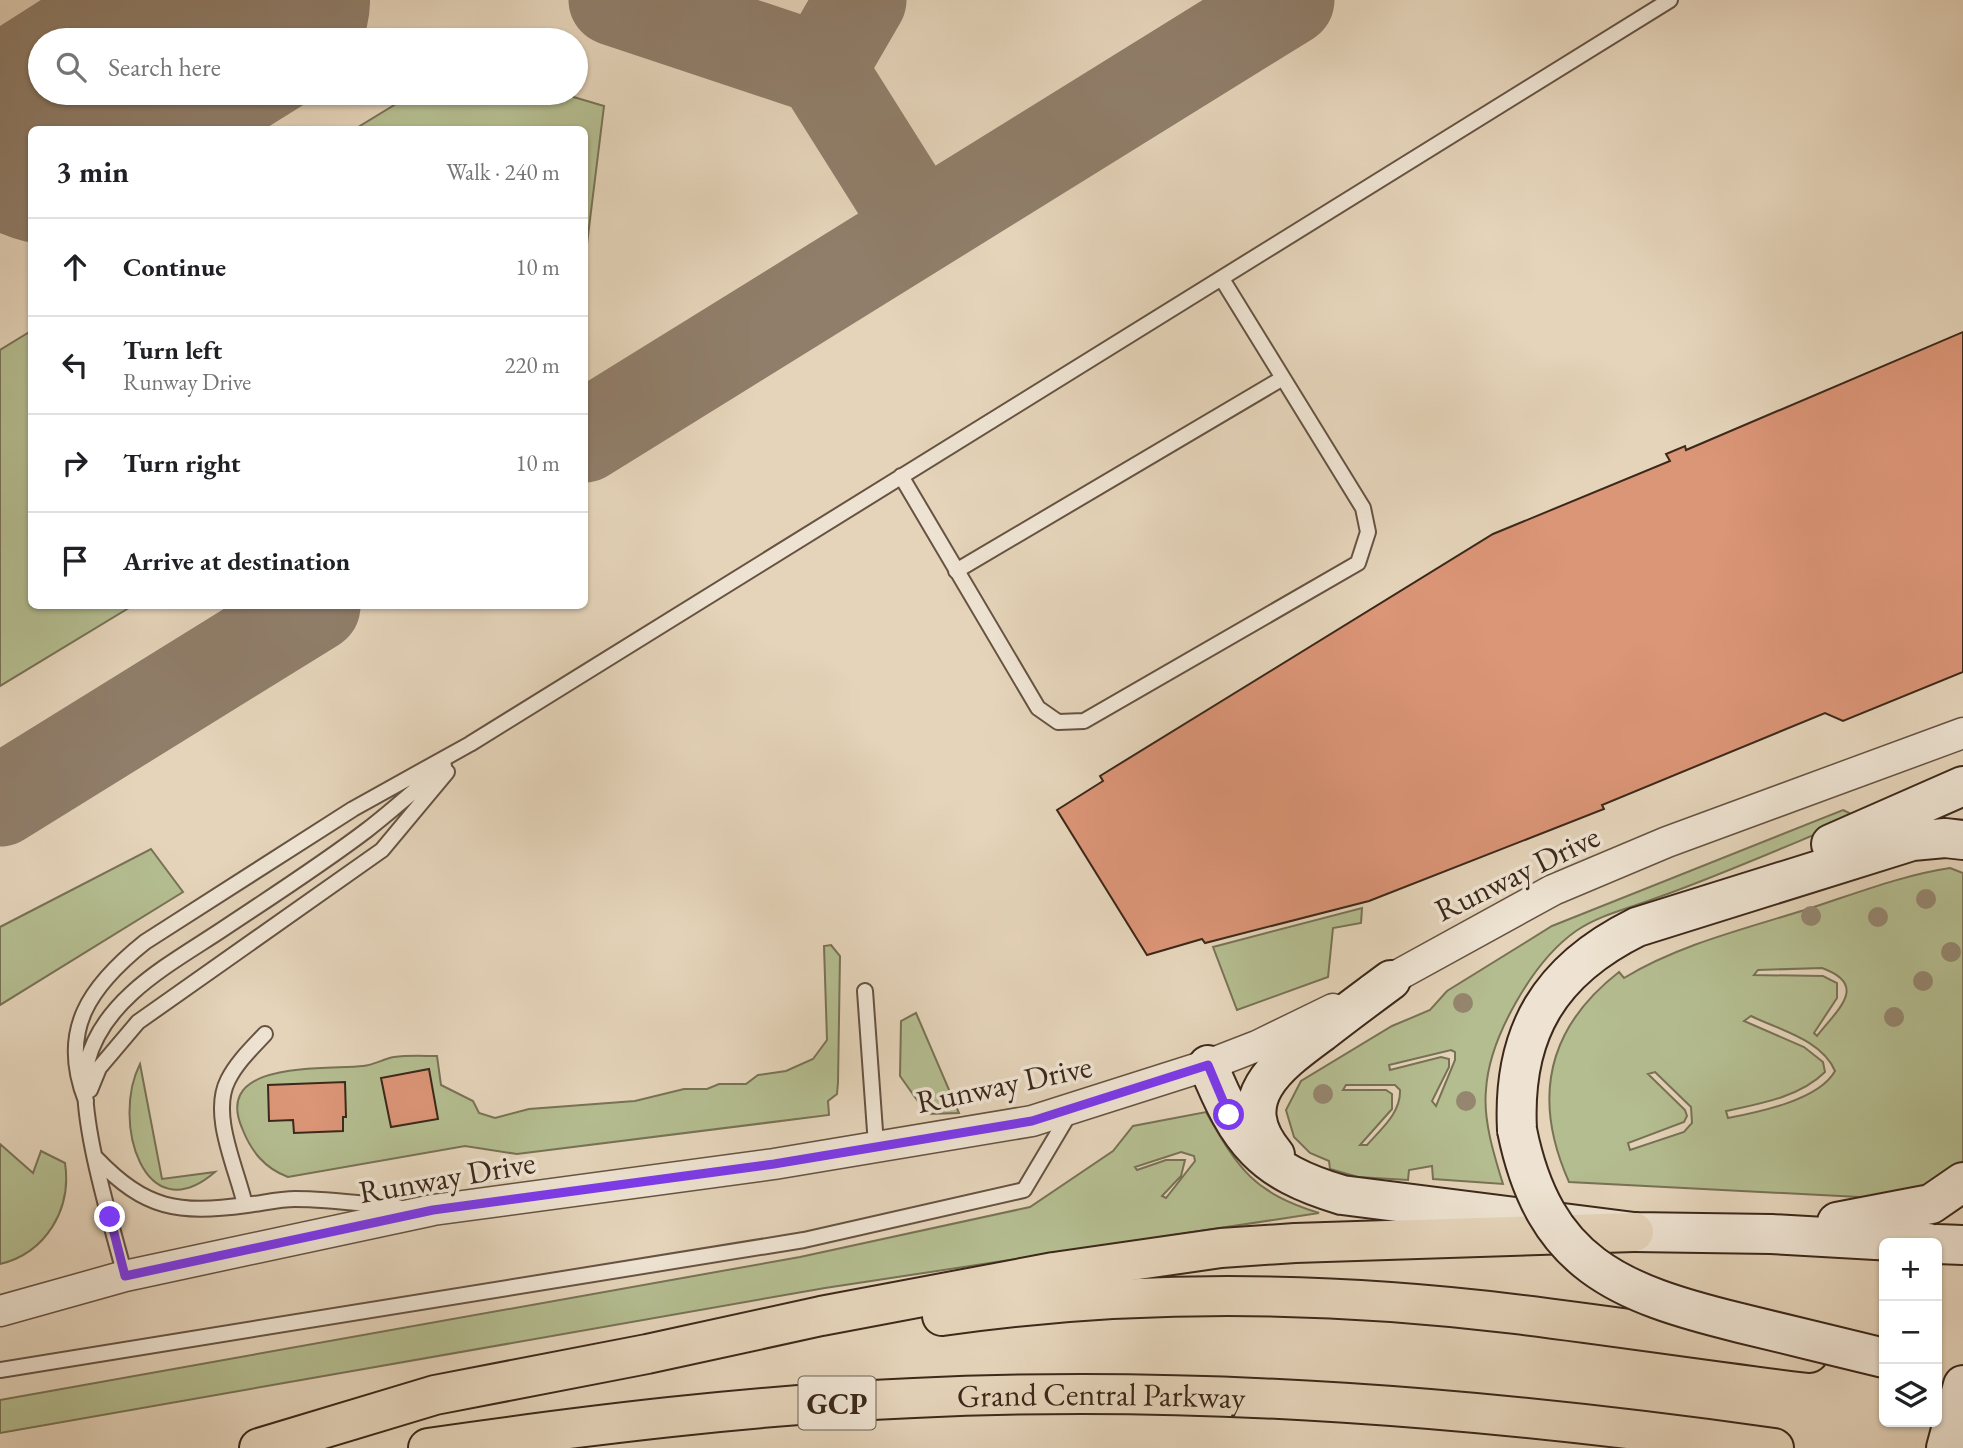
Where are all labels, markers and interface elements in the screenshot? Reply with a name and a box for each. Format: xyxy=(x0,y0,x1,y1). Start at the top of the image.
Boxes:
search box xyxy=(28,28,588,105)
icon: search xyxy=(52,48,90,86)
text: Search here xyxy=(108,50,221,84)
text: 3 min xyxy=(56,152,129,191)
text: Walk · 240 m xyxy=(446,157,560,187)
icon: ahead xyxy=(56,248,94,286)
text: Continue xyxy=(123,250,226,284)
text: 10 m xyxy=(515,252,560,282)
text: Turn left xyxy=(123,333,222,367)
icon: left xyxy=(56,346,94,384)
text: 220 m xyxy=(504,350,560,380)
text: Runway Drive xyxy=(123,367,251,397)
icon: right xyxy=(56,444,94,482)
text: Turn right xyxy=(123,446,241,480)
text: 10 m xyxy=(515,448,560,478)
icon: arrive xyxy=(56,542,94,580)
text: Arrive at destination xyxy=(123,544,350,578)
street label: Runway Drive xyxy=(1428,815,1606,931)
street label: Runway Drive xyxy=(912,1045,1096,1123)
route start xyxy=(1213,1099,1244,1130)
street label: Runway Drive xyxy=(355,1141,539,1213)
route end xyxy=(94,1201,125,1232)
map controls xyxy=(1879,1238,1942,1427)
button: + xyxy=(1879,1238,1942,1301)
button: − xyxy=(1879,1301,1942,1364)
button: layers xyxy=(1879,1364,1942,1427)
street label: Grand Central Parkway xyxy=(956,1373,1247,1418)
road number: GCP xyxy=(798,1376,876,1429)

